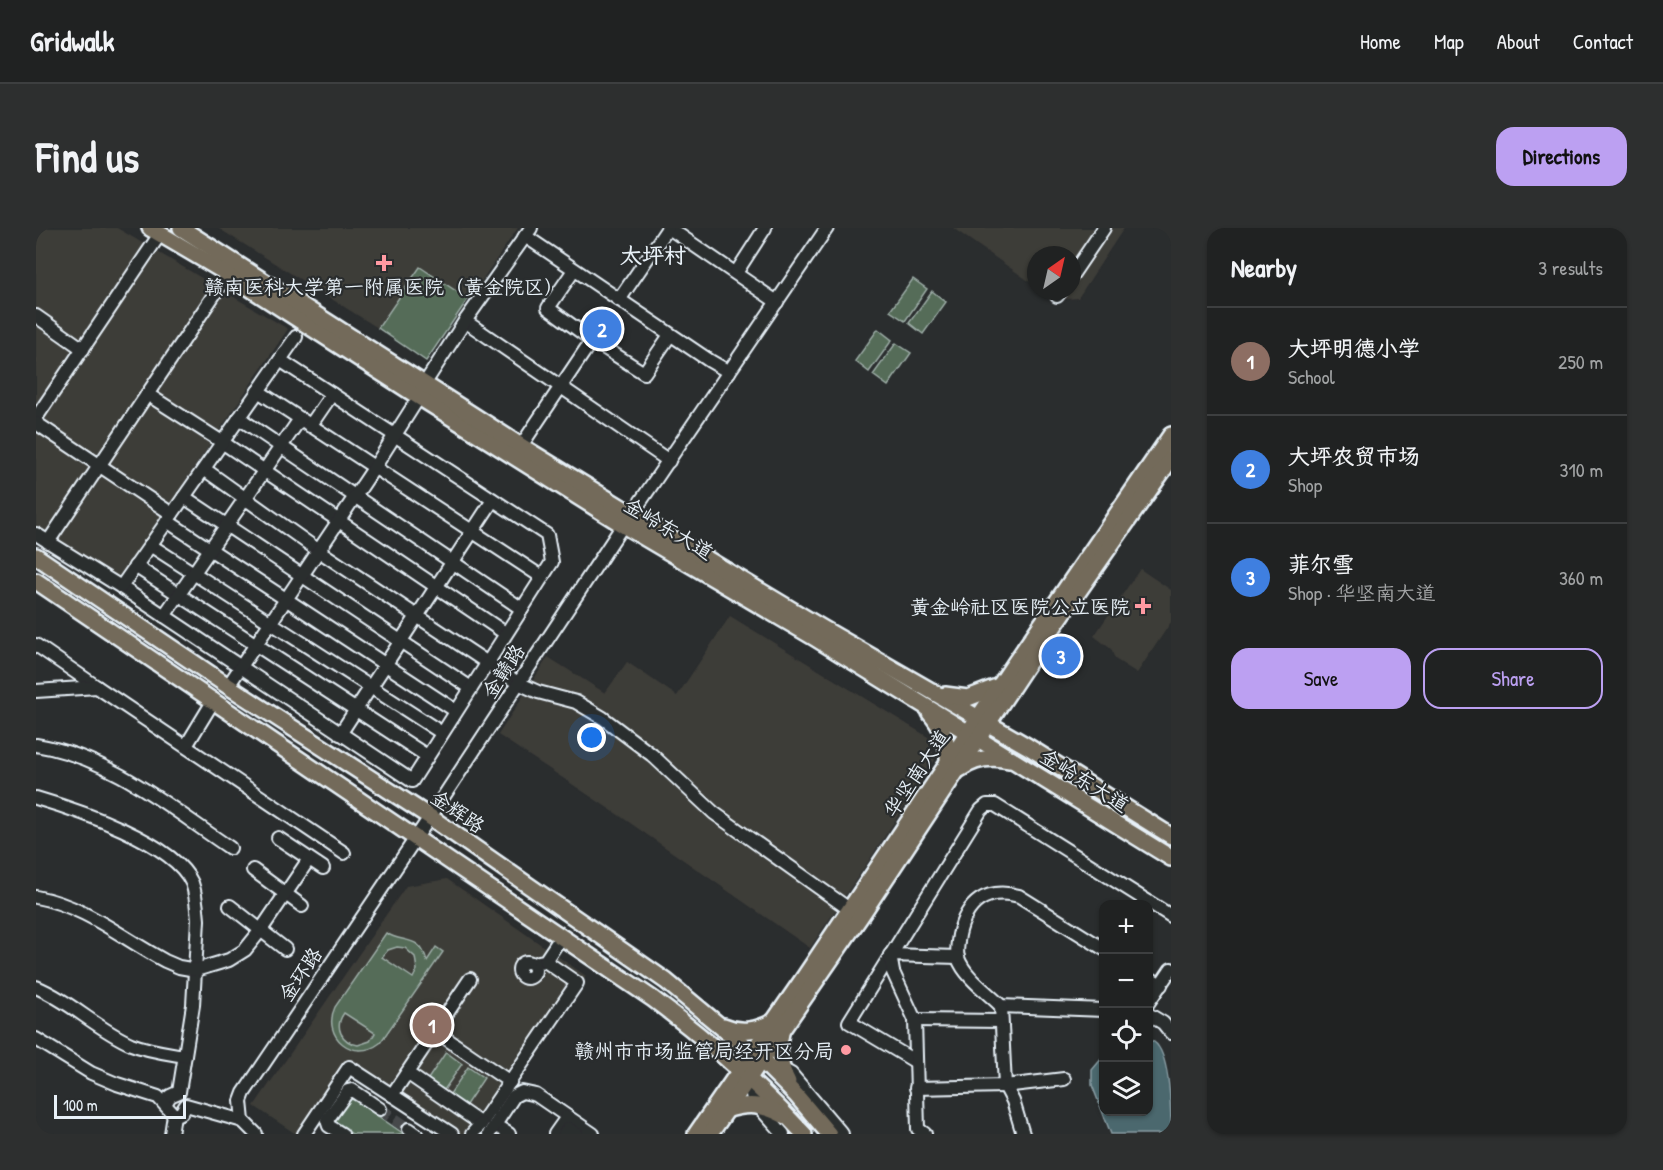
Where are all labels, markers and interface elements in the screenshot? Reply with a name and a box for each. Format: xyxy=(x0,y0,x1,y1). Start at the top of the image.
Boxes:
text: Gridwalk xyxy=(30,22,114,60)
text: Home xyxy=(1360,27,1401,56)
text: Map xyxy=(1434,27,1464,56)
text: About xyxy=(1497,27,1540,56)
text: Contact xyxy=(1573,27,1633,56)
button: Directions xyxy=(1496,127,1627,186)
text: Find us xyxy=(36,128,139,185)
district label: 太坪村 xyxy=(620,240,686,270)
north arrow xyxy=(1027,246,1081,300)
text: Nearby xyxy=(1231,250,1297,285)
marker: 赣南医科大学第一附属医院（黄金院区） xyxy=(375,254,393,272)
text: 3 results xyxy=(1538,254,1603,281)
place label: 赣南医科大学第一附属医院（黄金院区） xyxy=(204,273,564,300)
pin: 2 xyxy=(582,306,622,352)
text: 大坪明德小学 xyxy=(1288,333,1420,363)
text: 1 xyxy=(1247,348,1254,375)
text: 250 m xyxy=(1558,348,1603,375)
text: School xyxy=(1288,363,1335,390)
text: 大坪农贸市场 xyxy=(1288,441,1420,471)
text: 2 xyxy=(1246,456,1255,483)
text: 310 m xyxy=(1560,456,1603,483)
text: Shop xyxy=(1288,471,1322,498)
street label: 金岭东大道 xyxy=(619,491,719,565)
text: 菲尔雪 xyxy=(1288,549,1354,579)
text: 3 xyxy=(1246,564,1255,591)
text: 360 m xyxy=(1559,564,1603,591)
text: Shop · 华坚南大道 xyxy=(1288,579,1435,606)
place label: 黄金岭社区医院公立医院 xyxy=(910,593,1130,620)
marker: 黄金岭社区医院公立医院 xyxy=(1134,597,1152,615)
pin: 3 xyxy=(1042,634,1080,678)
street label: 金赣路 xyxy=(475,638,531,704)
button: Save xyxy=(1231,648,1411,709)
button: Share xyxy=(1423,648,1603,709)
your location xyxy=(577,723,606,752)
street label: 华坚南大道 xyxy=(877,724,955,822)
street label: 金岭东大道 xyxy=(1035,742,1135,818)
street label: 金辉路 xyxy=(426,783,491,840)
map controls xyxy=(1099,900,1153,1116)
button: + xyxy=(1099,900,1153,954)
street label: 金环路 xyxy=(272,941,329,1006)
button: − xyxy=(1099,954,1153,1008)
pin: 1 xyxy=(412,1002,452,1048)
button: locate xyxy=(1099,1008,1153,1062)
place label: 赣州市市场监管局经开区分局 xyxy=(574,1037,834,1064)
marker: 赣州市市场监管局经开区分局 xyxy=(839,1043,853,1057)
button: layers xyxy=(1099,1062,1153,1116)
scale bar xyxy=(54,1092,186,1120)
text: 100 m xyxy=(63,1094,98,1116)

